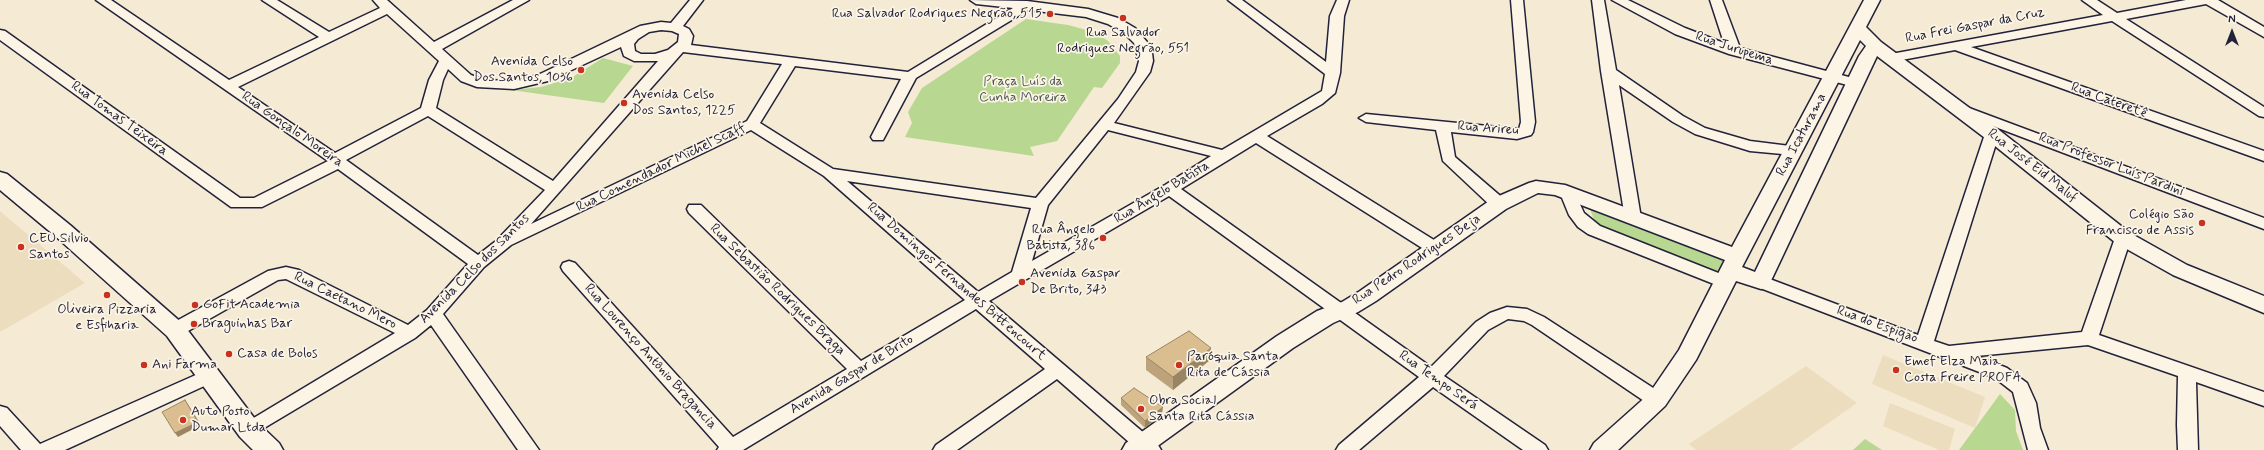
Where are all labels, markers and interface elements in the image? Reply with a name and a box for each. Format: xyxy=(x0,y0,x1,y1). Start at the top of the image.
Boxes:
street label: Rua Frei Gaspar da Cruz xyxy=(1904,4,2046,48)
place label: Rua Salvador Rodrigues Negrão, 515 xyxy=(832,6,1042,22)
marker: Rua Salvador Rodrigues Negrão, 515 xyxy=(1045,9,1055,19)
north arrow xyxy=(2212,12,2252,52)
marker: Rua Salvador Rodrigues Negrão, 551 xyxy=(1118,13,1128,23)
text: N xyxy=(2228,13,2236,27)
place label: Rua Salvador Rodrigues Negrão, 551 xyxy=(1057,25,1189,58)
street label: Rua Jurupema xyxy=(1693,29,1775,69)
place label: Avenida Celso Dos Santos, 1036 xyxy=(473,54,573,86)
marker: Avenida Celso Dos Santos, 1036 xyxy=(576,65,586,75)
park label: Praça Luís da Cunha Moreira xyxy=(979,74,1067,106)
street label: Rua Tomas Teixeira xyxy=(67,78,171,160)
street label: Rua Cateretê xyxy=(2068,79,2150,123)
place label: Avenida Celso Dos Santos, 1225 xyxy=(632,87,735,120)
street label: Rua Gonçalo Moreira xyxy=(238,89,346,171)
street label: Rua Icaturama xyxy=(1773,91,1831,179)
marker: Avenida Celso Dos Santos, 1225 xyxy=(619,98,629,108)
street label: Rua Arireu xyxy=(1457,118,1519,140)
street label: Rua Comendador Michel Scaff xyxy=(574,120,748,216)
street label: Rua José Eid Maluf xyxy=(1984,126,2080,206)
street label: Rua Professor Luís Pardini xyxy=(2036,130,2186,200)
street label: Rua Ângelo Batista xyxy=(1111,158,1213,228)
street label: Rua Domingos Fernandes Bittencourt xyxy=(863,200,1049,364)
place label: Colégio São Francisco de Assis xyxy=(2086,207,2194,240)
street label: Avenida Celso dos Santos xyxy=(416,210,534,328)
street label: Rua Pedro Rodrigues Beja xyxy=(1350,211,1484,309)
marker: Colégio São Francisco de Assis xyxy=(2197,218,2207,228)
street label: Rua Sebastião Rodrigues Braga xyxy=(706,221,848,359)
place label: Rua Ângelo Batista, 386 xyxy=(1026,222,1095,254)
place label: CEU Silvio Santos xyxy=(29,231,89,264)
marker: Rua Ângelo Batista, 386 xyxy=(1098,233,1108,243)
marker: CEU Silvio Santos xyxy=(16,242,26,252)
place label: Avenida Gaspar De Brito, 343 xyxy=(1030,266,1121,298)
street label: Rua Caetano Mero xyxy=(291,269,399,333)
marker: Avenida Gaspar De Brito, 343 xyxy=(1017,277,1027,287)
street label: Rua Lourenço Antônio Bragancia xyxy=(580,281,720,433)
marker: Oliveira Pizzaria e Esfiharia xyxy=(102,290,112,300)
place label: GoFit Academia xyxy=(203,297,300,313)
marker: GoFit Academia xyxy=(190,300,200,310)
place label: Oliveira Pizzaria e Esfiharia xyxy=(57,302,157,334)
street label: Rua do Espigão xyxy=(1834,303,1920,347)
place label: Braguinhas Bar xyxy=(202,316,292,332)
marker: Braguinhas Bar xyxy=(189,319,199,329)
street label: Avenida Gaspar de Brito xyxy=(787,332,917,418)
place label: Casa de Bolos xyxy=(237,346,318,362)
street label: Rua Tempo Será xyxy=(1395,347,1481,415)
marker: Casa de Bolos xyxy=(224,349,234,359)
place label: Paróquia Santa Rita de Cássia xyxy=(1187,349,1279,382)
place label: Emef Elza Maia Costa Freire PROFA xyxy=(1904,354,2021,386)
place label: Ani Farma xyxy=(152,357,217,373)
marker: Ani Farma xyxy=(139,360,149,370)
marker: Paróquia Santa Rita de Cássia xyxy=(1174,360,1184,370)
marker: Emef Elza Maia Costa Freire PROFA xyxy=(1891,365,1901,375)
place label: Obra Social Santa Rita Cássia xyxy=(1149,393,1255,426)
place label: Auto Posto Dumar Ltda xyxy=(191,404,266,436)
marker: Obra Social Santa Rita Cássia xyxy=(1136,404,1146,414)
marker: Auto Posto Dumar Ltda xyxy=(178,415,188,425)

